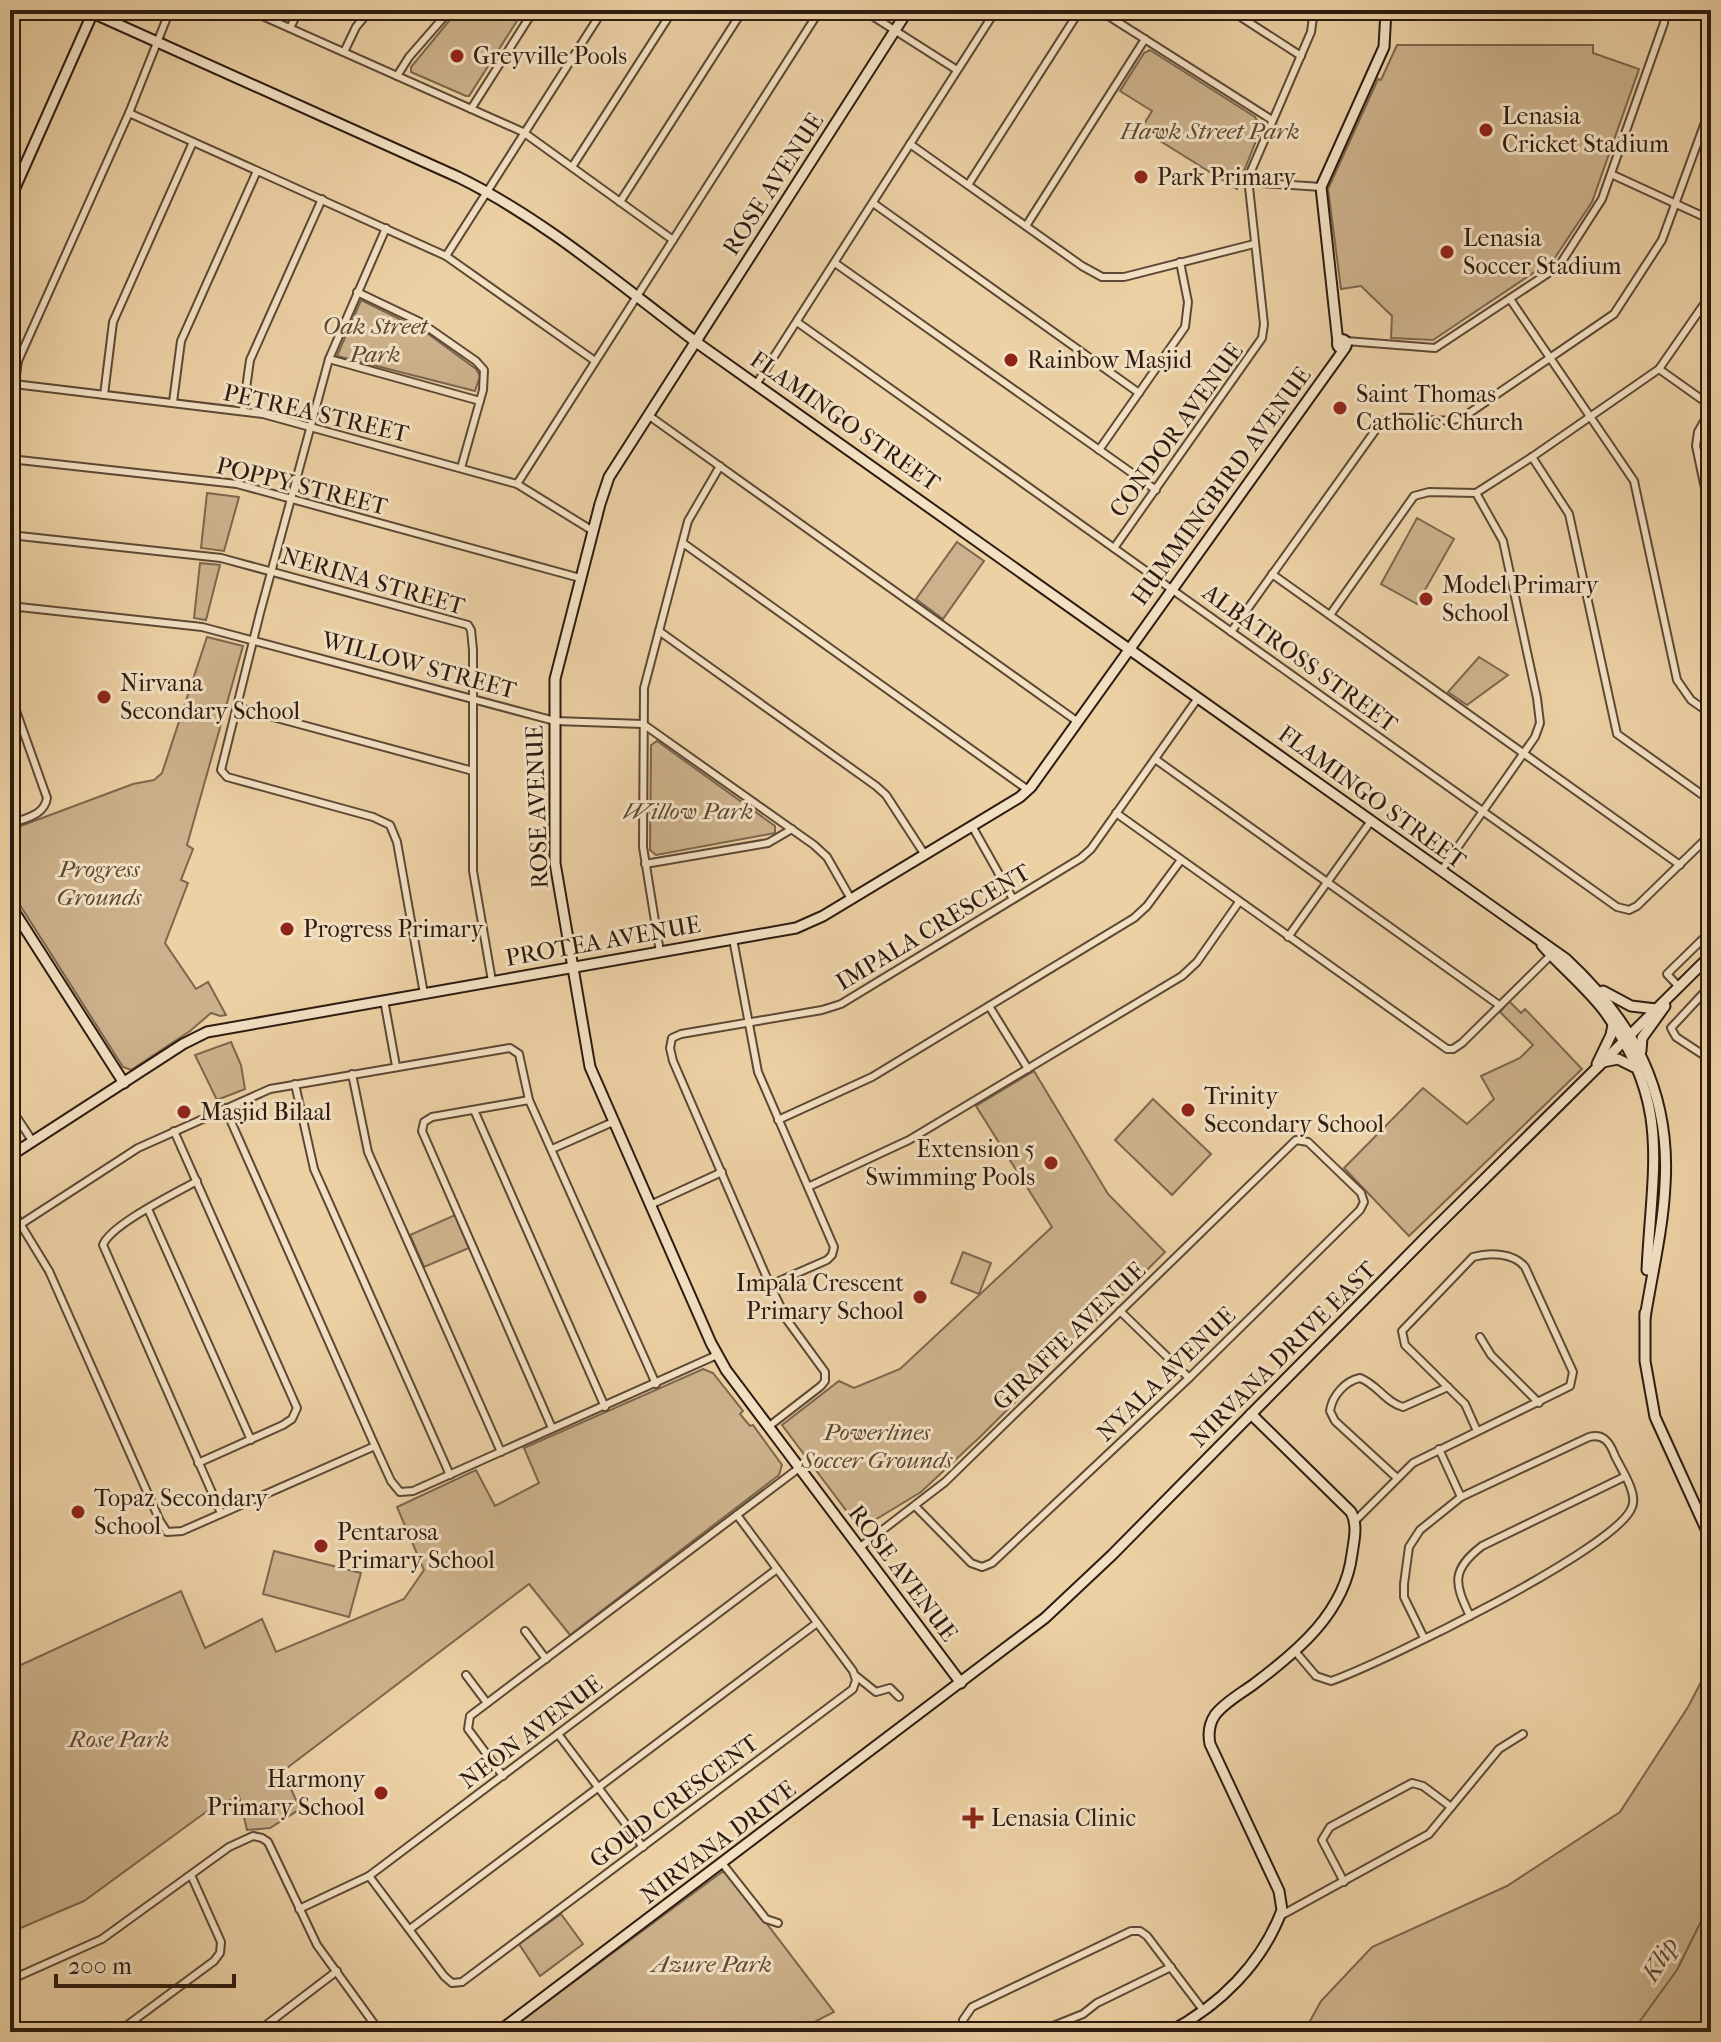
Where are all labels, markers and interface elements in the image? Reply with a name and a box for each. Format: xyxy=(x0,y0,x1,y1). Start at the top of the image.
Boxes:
place label: Greyville Pools xyxy=(473,42,627,70)
marker: Greyville Pools xyxy=(448,47,466,65)
place label: Lenasia Cricket Stadium xyxy=(1502,102,1669,158)
street label: ROSE AVENUE xyxy=(717,108,829,260)
park label: Hawk Street Park xyxy=(1119,117,1300,145)
marker: Lenasia Cricket Stadium xyxy=(1477,121,1495,139)
place label: Park Primary xyxy=(1157,163,1297,191)
marker: Park Primary xyxy=(1132,168,1150,186)
place label: Lenasia Soccer Stadium xyxy=(1463,224,1622,280)
marker: Lenasia Soccer Stadium xyxy=(1438,243,1456,261)
park label: Oak Street Park xyxy=(322,312,429,368)
street label: CONDOR AVENUE xyxy=(1103,337,1249,523)
street label: FLAMINGO STREET xyxy=(745,345,946,498)
place label: Rainbow Masjid xyxy=(1027,346,1193,374)
marker: Rainbow Masjid xyxy=(1002,351,1020,369)
street label: HUMMINGBIRD AVENUE xyxy=(1125,361,1317,611)
street label: PETREA STREET xyxy=(221,378,412,448)
place label: Saint Thomas Catholic Church xyxy=(1356,380,1524,436)
marker: Saint Thomas Catholic Church xyxy=(1331,399,1349,417)
street label: POPPY STREET xyxy=(214,451,391,521)
street label: NERINA STREET xyxy=(278,541,469,621)
place label: Model Primary School xyxy=(1442,571,1599,627)
street label: ALBATROSS STREET xyxy=(1196,577,1403,739)
marker: Model Primary School xyxy=(1417,590,1435,608)
street label: WILLOW STREET xyxy=(318,625,520,705)
place label: Nirvana Secondary School xyxy=(120,669,300,725)
marker: Nirvana Secondary School xyxy=(95,688,113,706)
street label: FLAMINGO STREET xyxy=(1273,719,1472,875)
street label: ROSE AVENUE xyxy=(520,725,554,889)
park label: Willow Park xyxy=(623,797,753,825)
park label: Progress Grounds xyxy=(57,855,142,911)
street label: IMPALA CRESCENT xyxy=(831,857,1036,996)
street label: PROTEA AVENUE xyxy=(503,910,703,972)
place label: Progress Primary xyxy=(303,915,485,943)
marker: Progress Primary xyxy=(278,920,296,938)
place label: Trinity Secondary School xyxy=(1204,1082,1384,1138)
place label: Masjid Bilaal xyxy=(200,1098,332,1126)
marker: Trinity Secondary School xyxy=(1179,1101,1197,1119)
marker: Masjid Bilaal xyxy=(175,1103,193,1121)
place label: Extension 5 Swimming Pools xyxy=(866,1135,1035,1191)
marker: Extension 5 Swimming Pools xyxy=(1042,1154,1060,1172)
street label: NIRVANA DRIVE EAST xyxy=(1184,1255,1382,1453)
street label: GIRAFFE AVENUE xyxy=(987,1256,1151,1416)
place label: Impala Crescent Primary School xyxy=(736,1269,904,1325)
marker: Impala Crescent Primary School xyxy=(911,1288,929,1306)
street label: NYALA AVENUE xyxy=(1091,1301,1241,1447)
park label: Powerlines Soccer Grounds xyxy=(801,1418,953,1474)
place label: Topaz Secondary School xyxy=(94,1484,269,1540)
street label: ROSE AVENUE xyxy=(843,1499,963,1647)
marker: Topaz Secondary School xyxy=(69,1503,87,1521)
place label: Pentarosa Primary School xyxy=(337,1518,495,1574)
marker: Pentarosa Primary School xyxy=(312,1537,330,1555)
street label: NEON AVENUE xyxy=(454,1669,608,1795)
park label: Rose Park xyxy=(67,1725,169,1753)
street label: GOUD CRESCENT xyxy=(584,1728,764,1873)
place label: Harmony Primary School xyxy=(207,1765,366,1821)
street label: NIRVANA DRIVE xyxy=(635,1775,801,1909)
marker: Harmony Primary School xyxy=(372,1784,390,1802)
place label: Lenasia Clinic xyxy=(991,1804,1136,1832)
marker: Lenasia Clinic xyxy=(962,1807,984,1829)
water label: Klip xyxy=(1633,1931,1685,1989)
scale bar xyxy=(56,1938,234,1988)
park label: Azure Park xyxy=(649,1950,772,1978)
text: 200 m xyxy=(68,1952,132,1980)

